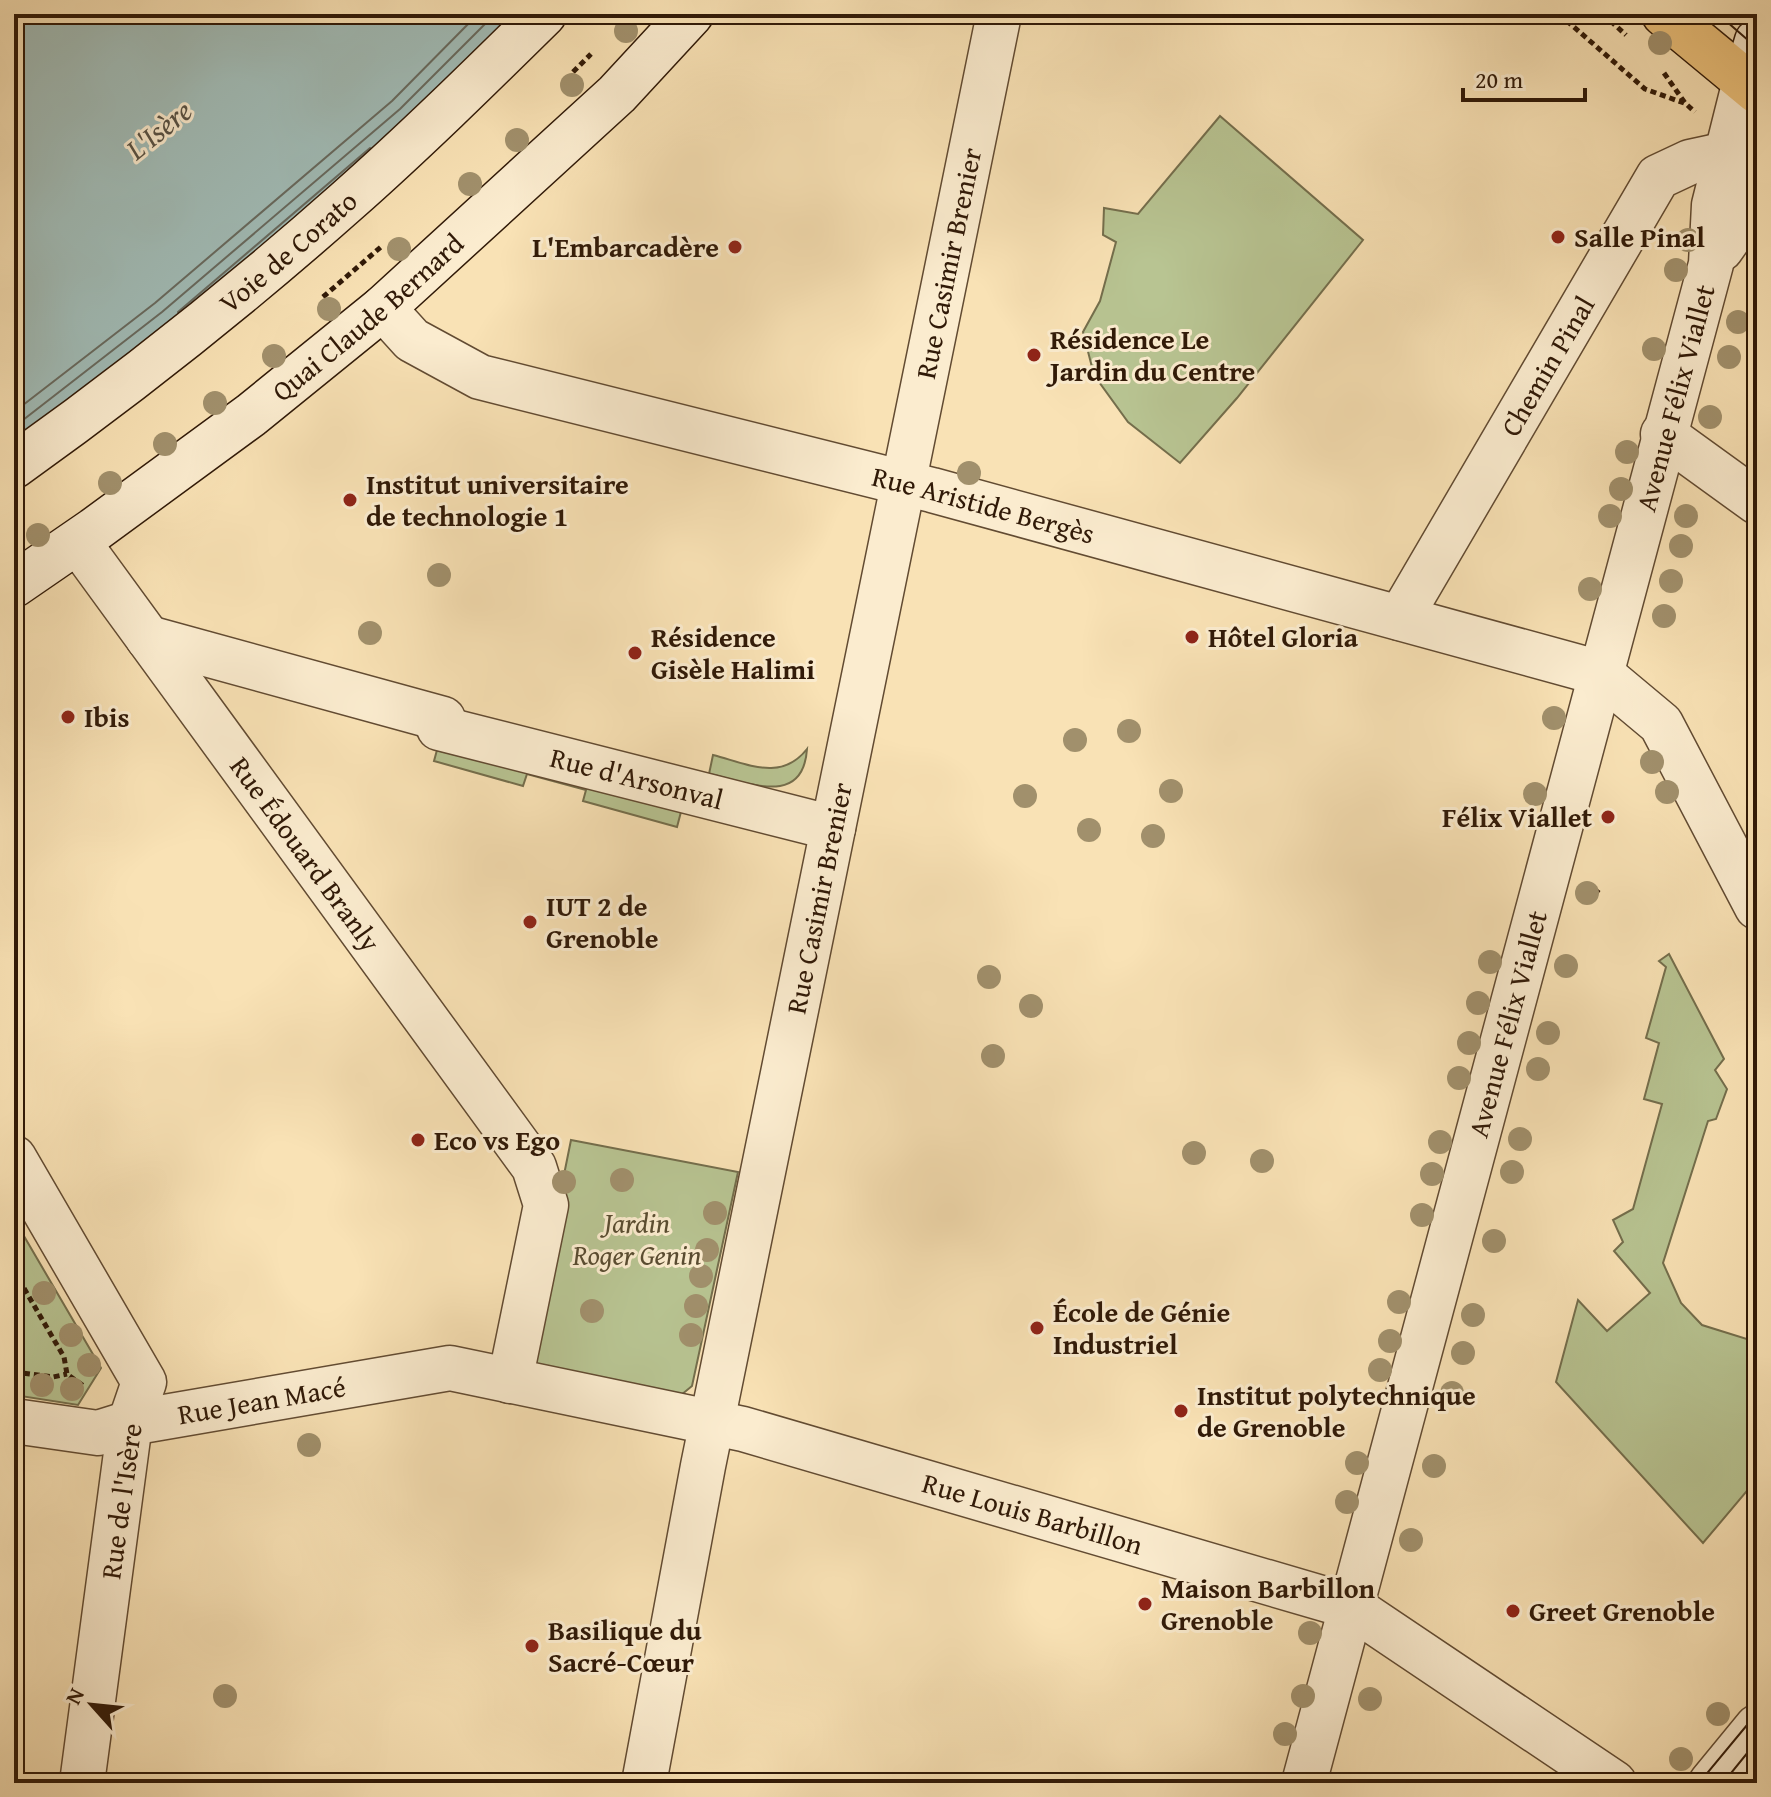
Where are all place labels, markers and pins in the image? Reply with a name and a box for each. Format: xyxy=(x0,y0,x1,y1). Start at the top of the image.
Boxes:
place label: Salle Pinal xyxy=(1574,216,1705,257)
place label: L'Embarcadère xyxy=(532,226,719,267)
marker: Salle Pinal xyxy=(1549,228,1567,246)
marker: L'Embarcadère xyxy=(726,238,744,256)
place label: Résidence Le Jardin du Centre xyxy=(1046,318,1255,391)
marker: Résidence Le Jardin du Centre xyxy=(1025,346,1043,364)
place label: Institut universitaire de technologie 1 xyxy=(366,463,629,536)
marker: Institut universitaire de technologie 1 xyxy=(341,491,359,509)
place label: Résidence Gisèle Halimi xyxy=(651,616,815,689)
place label: Hôtel Gloria xyxy=(1208,616,1359,657)
marker: Hôtel Gloria xyxy=(1183,628,1201,646)
marker: Résidence Gisèle Halimi xyxy=(626,644,644,662)
place label: Ibis xyxy=(84,696,129,737)
marker: Ibis xyxy=(59,708,77,726)
place label: Félix Viallet xyxy=(1442,796,1592,837)
marker: Félix Viallet xyxy=(1599,808,1617,826)
place label: IUT 2 de Grenoble xyxy=(546,885,658,958)
marker: IUT 2 de Grenoble xyxy=(521,913,539,931)
place label: Eco vs Ego xyxy=(434,1119,560,1160)
marker: Eco vs Ego xyxy=(409,1131,427,1149)
place label: École de Génie Industriel xyxy=(1053,1291,1230,1364)
marker: École de Génie Industriel xyxy=(1028,1319,1046,1337)
place label: Institut polytechnique de Grenoble xyxy=(1197,1374,1476,1447)
marker: Institut polytechnique de Grenoble xyxy=(1172,1402,1190,1420)
place label: Maison Barbillon Grenoble xyxy=(1161,1567,1376,1640)
place label: Greet Grenoble xyxy=(1529,1590,1715,1631)
marker: Maison Barbillon Grenoble xyxy=(1136,1595,1154,1613)
marker: Greet Grenoble xyxy=(1504,1602,1522,1620)
place label: Basilique du Sacré-Cœur xyxy=(548,1609,702,1682)
marker: Basilique du Sacré-Cœur xyxy=(523,1637,541,1655)

